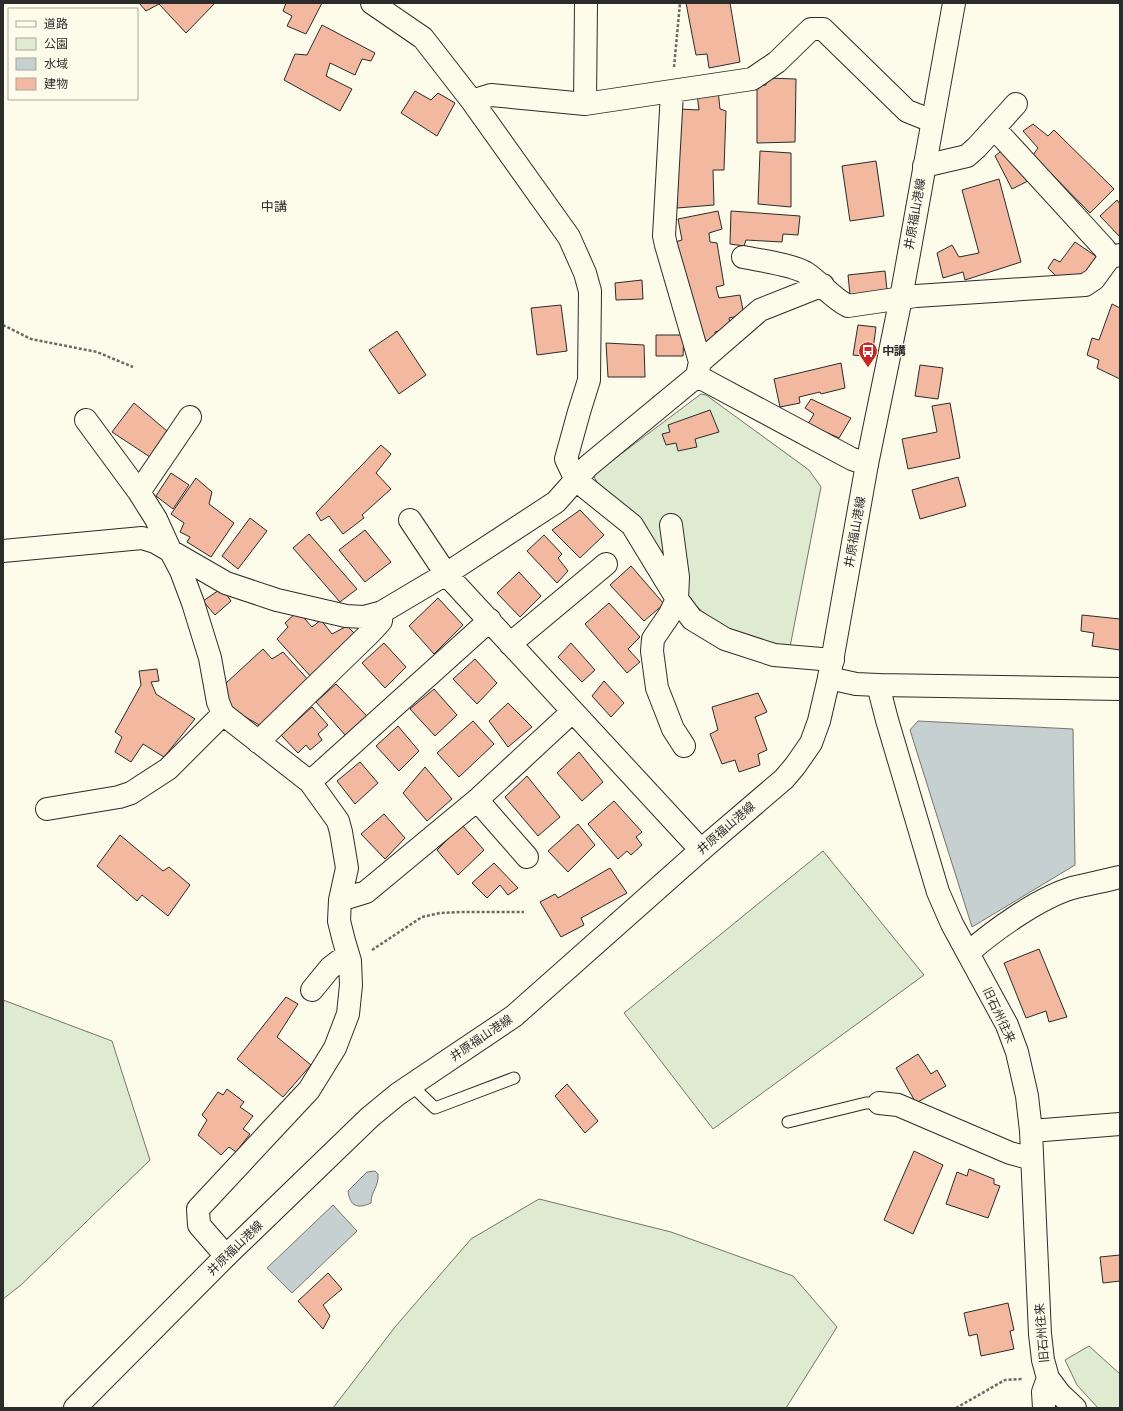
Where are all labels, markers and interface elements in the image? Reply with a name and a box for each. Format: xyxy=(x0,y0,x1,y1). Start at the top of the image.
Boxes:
legend xyxy=(8,8,138,100)
text: 道路 xyxy=(44,17,68,31)
text: 公園 xyxy=(44,37,68,51)
text: 水域 xyxy=(44,57,68,71)
text: 建物 xyxy=(44,77,68,91)
street label: 井原福山港線 xyxy=(902,177,928,251)
district label: 中講 xyxy=(261,199,287,214)
bus stop icon: 中講 xyxy=(857,340,879,368)
place label: 中講 xyxy=(882,344,906,358)
street label: 井原福山港線 xyxy=(842,495,868,569)
street label: 井原福山港線 xyxy=(694,799,758,857)
street label: 旧石州往来 xyxy=(980,985,1018,1045)
street label: 井原福山港線 xyxy=(447,1012,515,1064)
street label: 井原福山港線 xyxy=(204,1218,266,1278)
street label: 旧石州往来 xyxy=(1032,1302,1052,1364)

